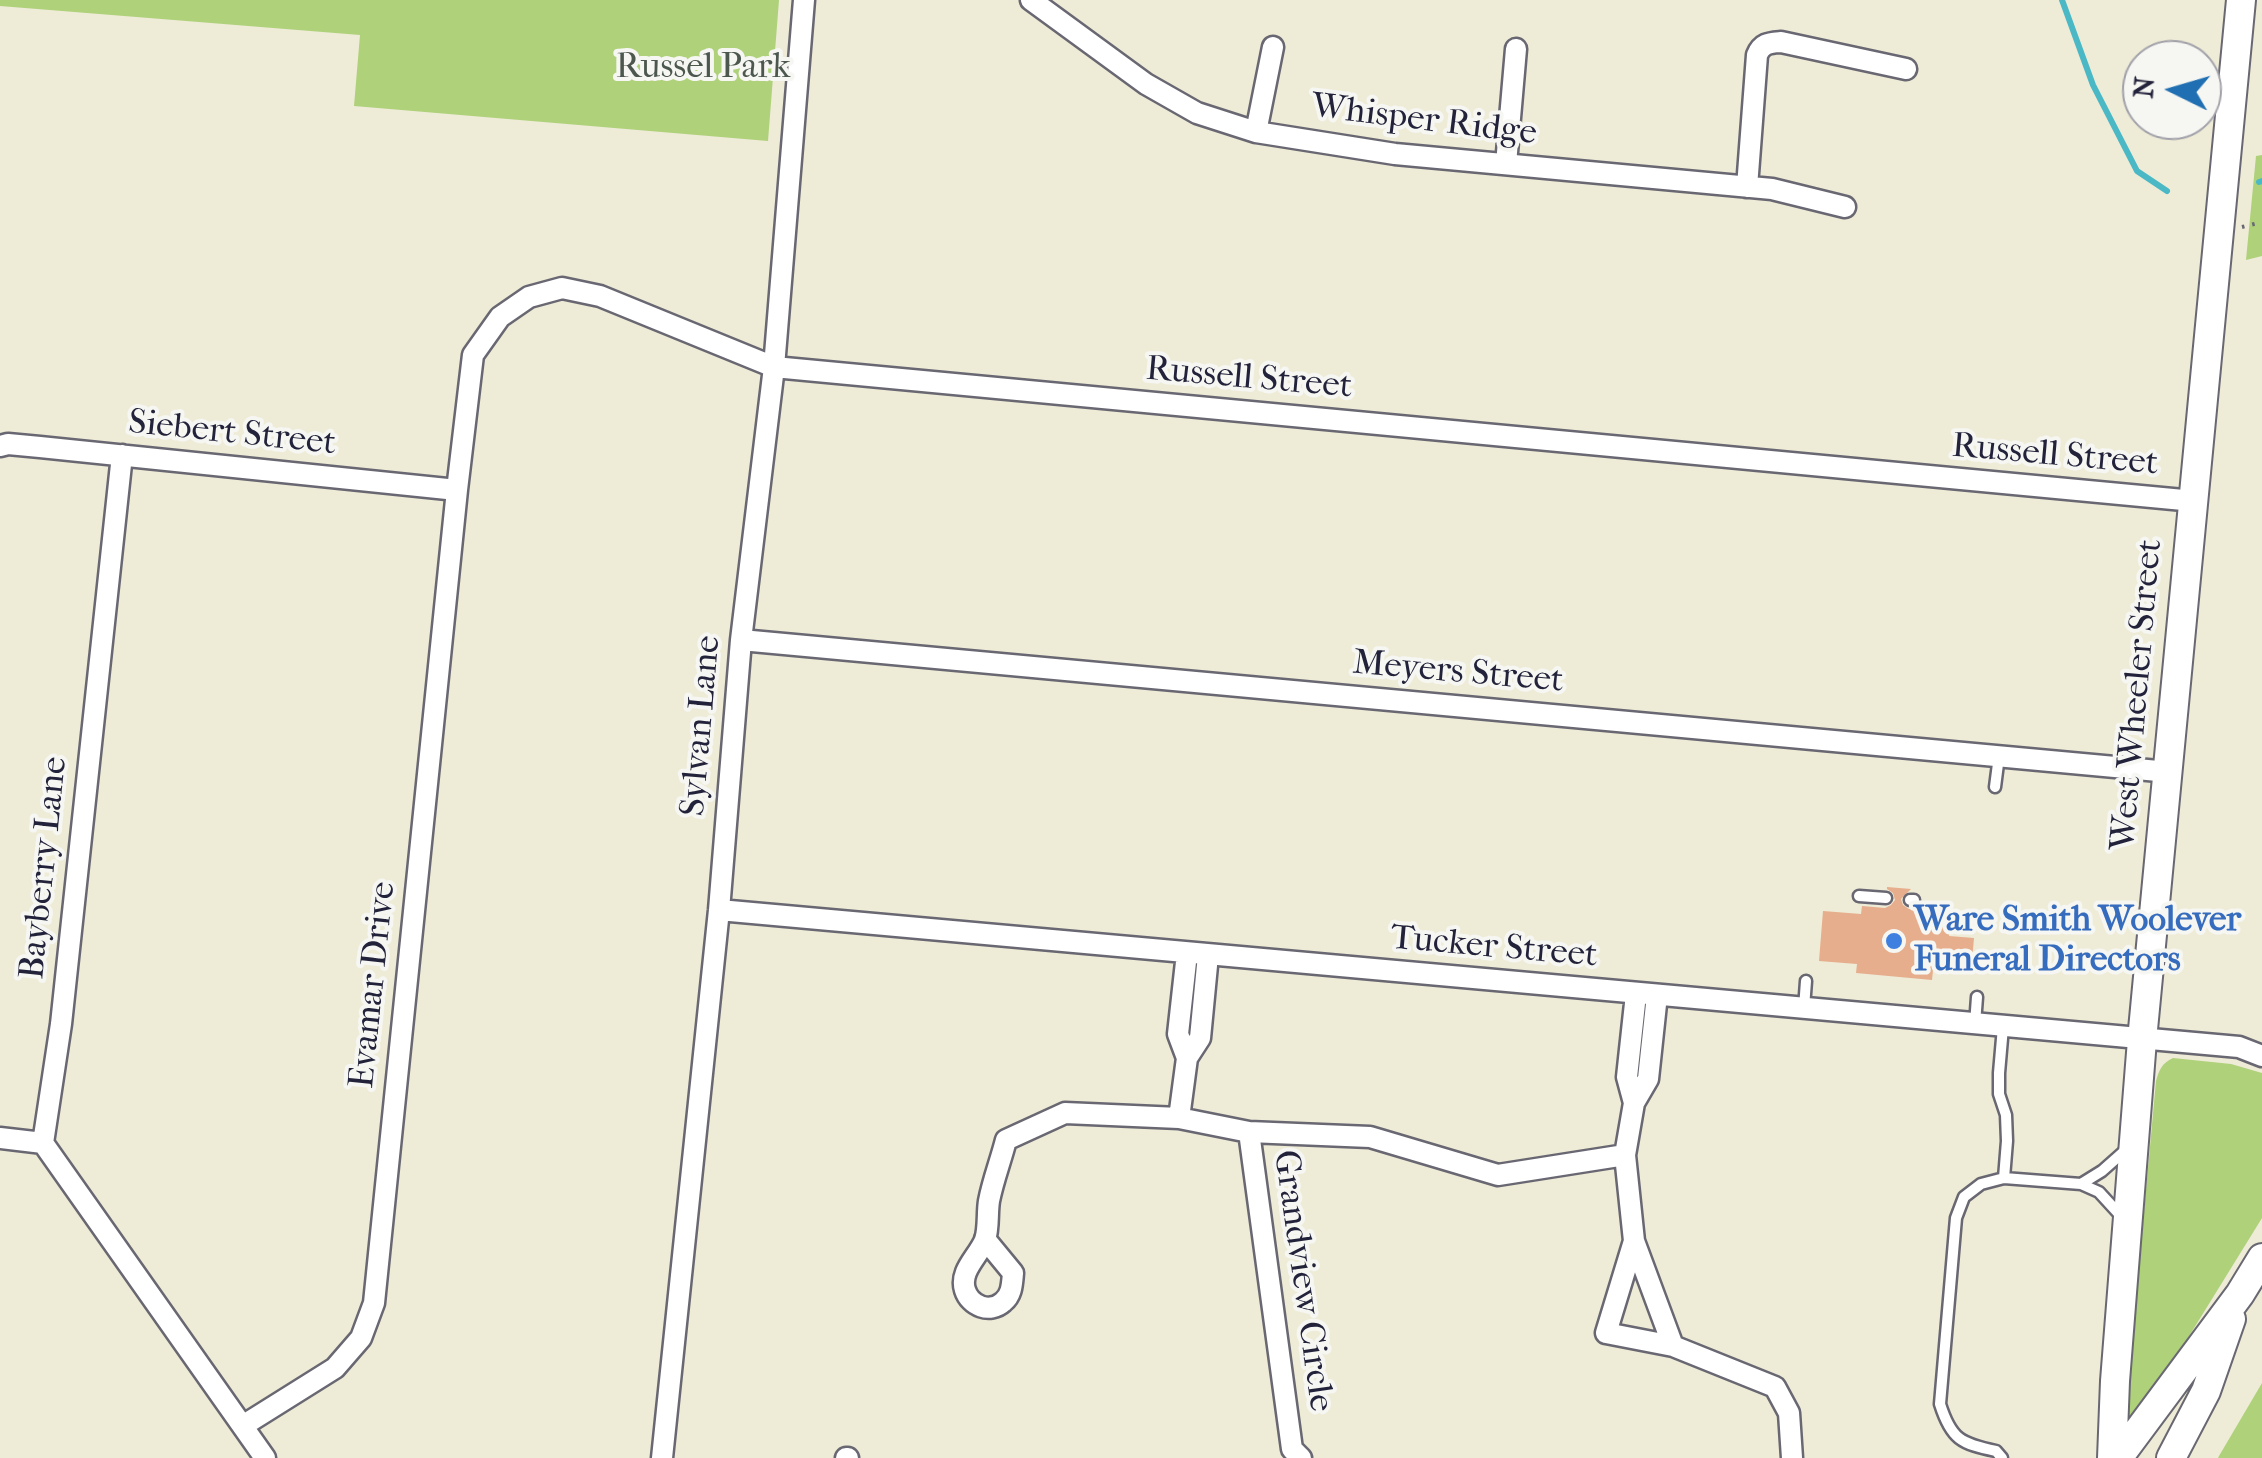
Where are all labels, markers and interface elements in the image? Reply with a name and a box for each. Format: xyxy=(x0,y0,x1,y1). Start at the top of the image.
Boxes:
north arrow xyxy=(2122,40,2222,140)
park label: Russel Park xyxy=(616,47,790,89)
text: N xyxy=(2126,75,2161,100)
street label: Whisper Ridge xyxy=(1309,86,1539,156)
street label: Russell Street xyxy=(1144,349,1354,409)
street label: Siebert Street xyxy=(126,402,338,466)
street label: Russell Street xyxy=(1950,426,2160,486)
street label: West Wheeler Street xyxy=(2103,538,2173,852)
street label: Sylvan Lane xyxy=(673,634,731,818)
street label: Meyers Street xyxy=(1351,643,1565,703)
street label: Bayberry Lane xyxy=(12,755,78,981)
street label: Evamar Drive xyxy=(342,880,406,1090)
place label: Ware Smith Woolever Funeral Directors xyxy=(1914,900,2241,982)
street label: Tucker Street xyxy=(1389,918,1599,978)
marker: Ware Smith Woolever Funeral Directors xyxy=(1883,930,1905,952)
street label: Grandview Circle xyxy=(1263,1148,1341,1414)

